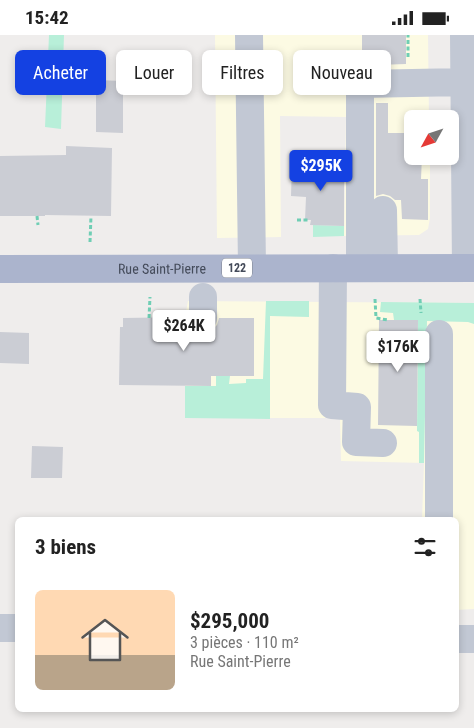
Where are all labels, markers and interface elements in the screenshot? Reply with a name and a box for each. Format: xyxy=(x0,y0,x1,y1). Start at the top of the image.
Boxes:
text: 15:42 xyxy=(25,6,69,29)
chip: Acheter xyxy=(15,50,106,95)
chip: Louer xyxy=(116,50,192,95)
chip: Filtres xyxy=(202,50,283,95)
chip: Nouveau xyxy=(293,50,391,95)
north arrow xyxy=(404,110,459,165)
map controls xyxy=(404,110,459,165)
pin: $295K xyxy=(286,149,356,192)
text: $295K xyxy=(300,156,342,175)
road number: 122 xyxy=(222,259,252,277)
street label: Rue Saint-Pierre xyxy=(118,261,207,277)
pin: $264K xyxy=(149,309,219,352)
text: $264K xyxy=(163,316,205,335)
pin: $176K xyxy=(363,331,433,373)
text: $176K xyxy=(377,337,419,356)
icon: filters xyxy=(411,533,439,561)
text: 3 biens xyxy=(35,535,96,559)
text: $295,000 xyxy=(190,609,269,633)
icon: home xyxy=(75,610,135,670)
text: 3 pièces · 110 m² xyxy=(190,633,299,652)
text: Rue Saint-Pierre xyxy=(190,652,291,671)

